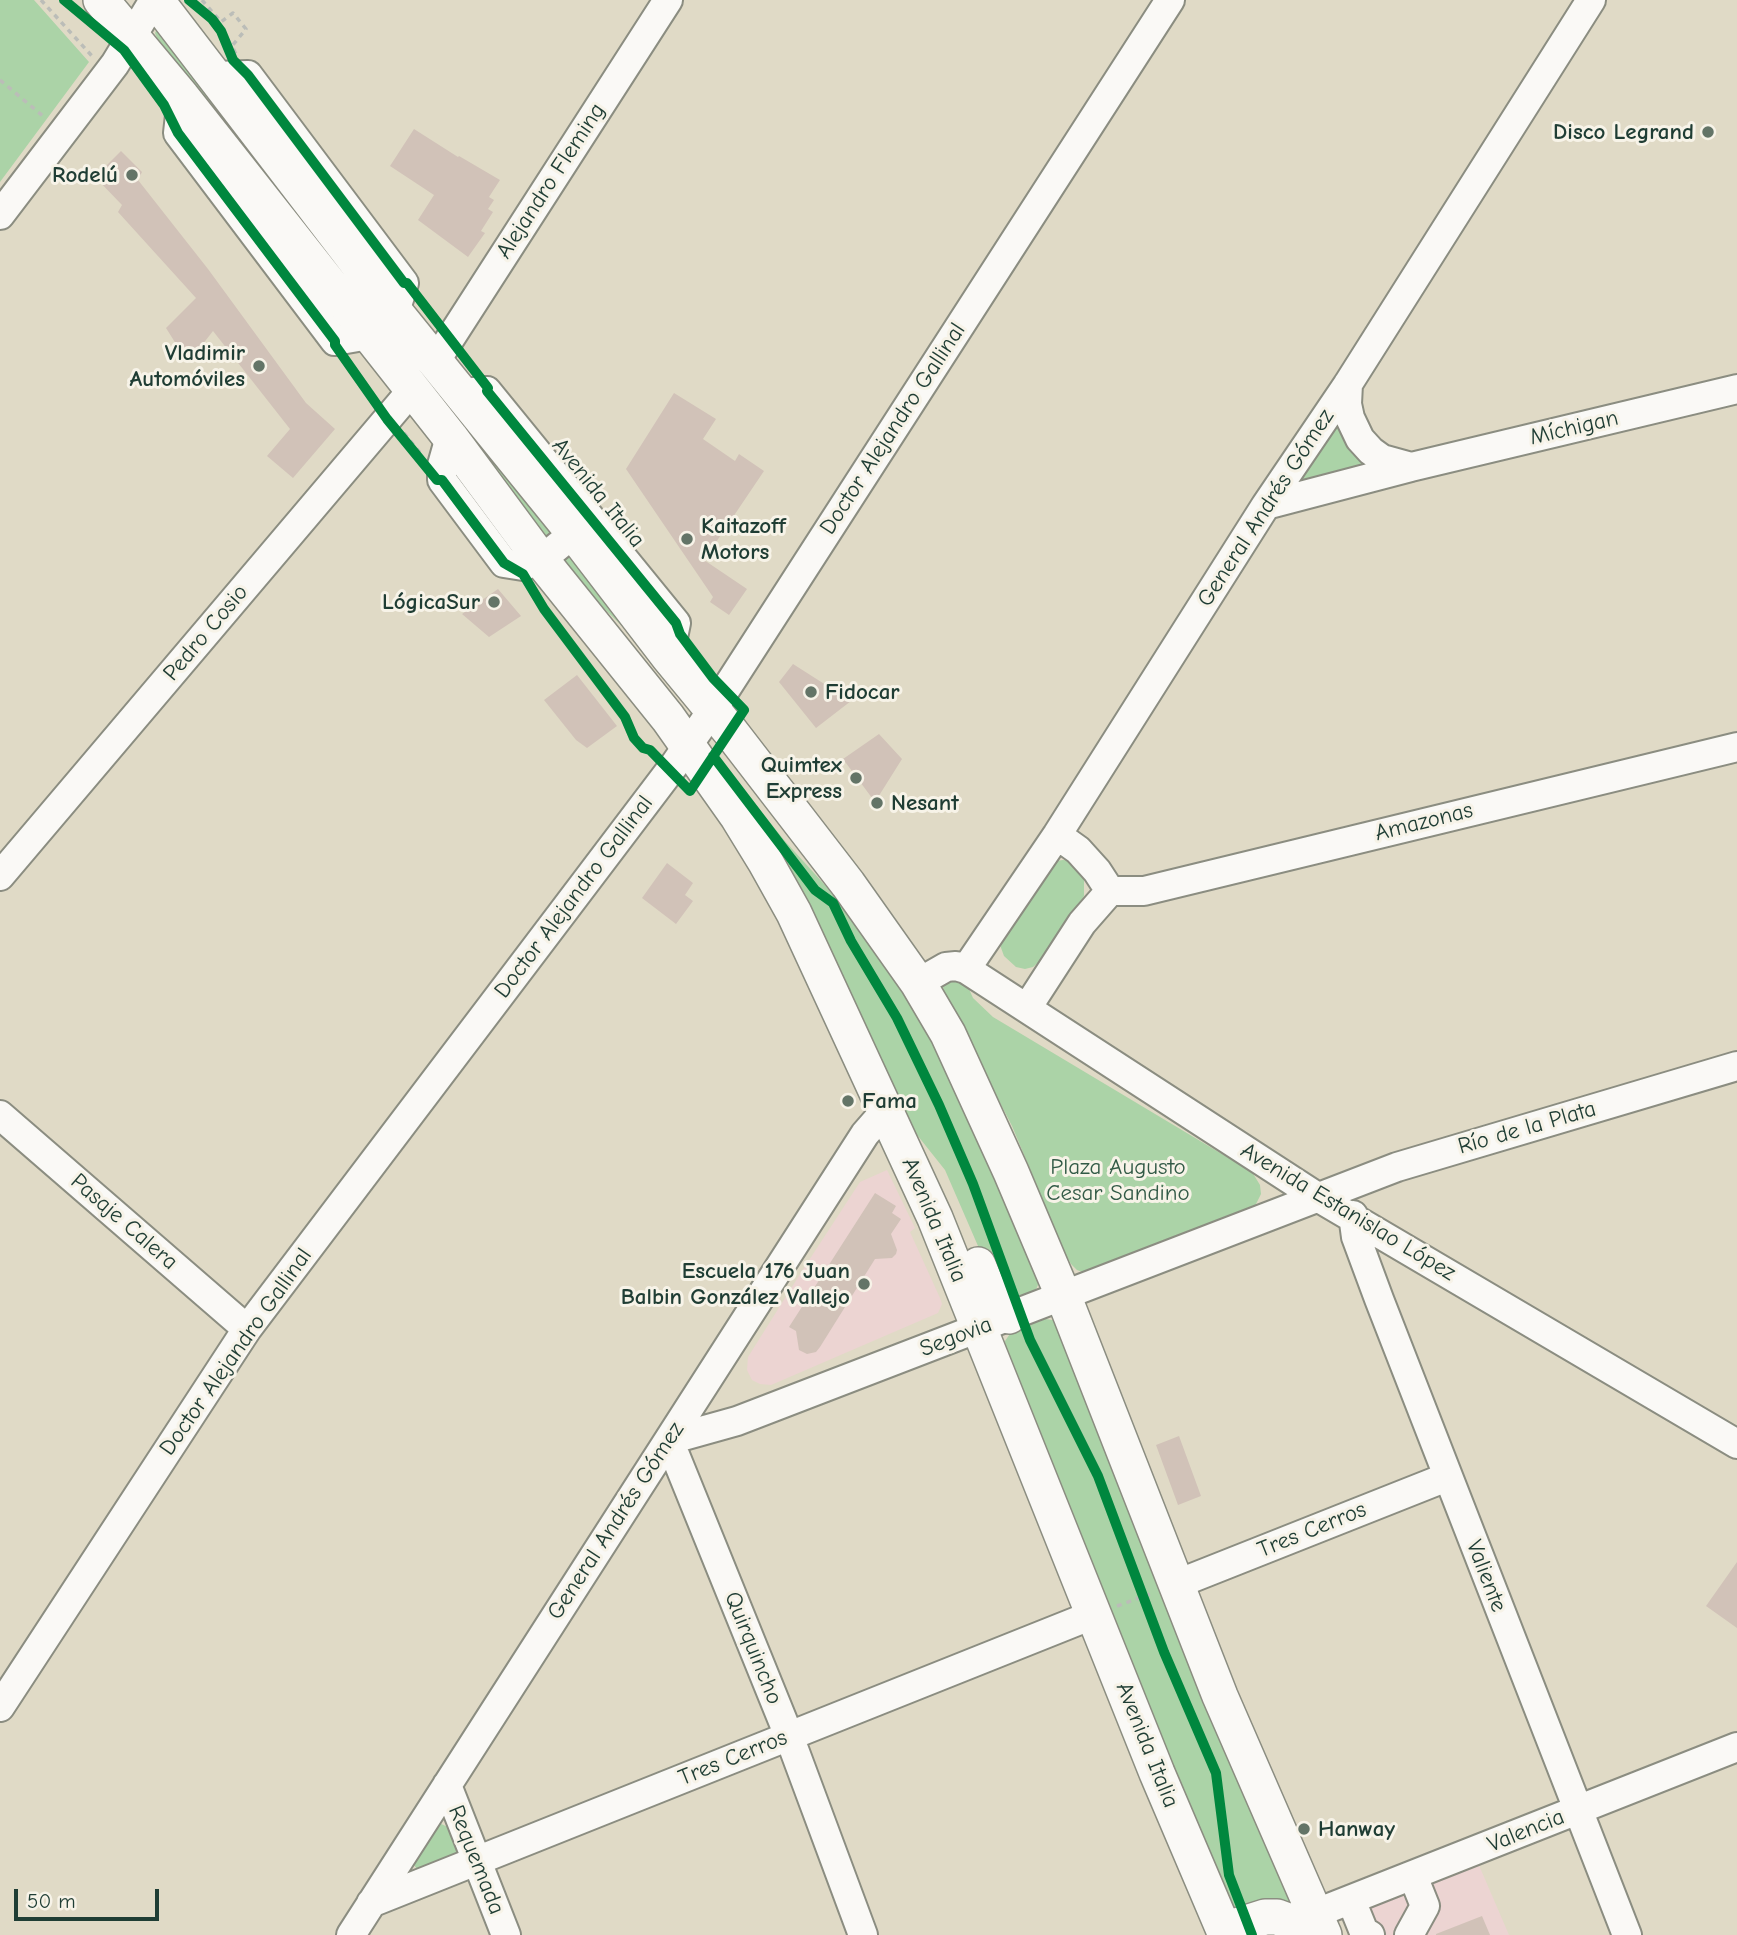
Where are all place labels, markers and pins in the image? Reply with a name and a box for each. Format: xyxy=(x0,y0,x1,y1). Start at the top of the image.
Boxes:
place label: Disco Legrand xyxy=(1553,118,1694,146)
marker: Disco Legrand xyxy=(1700,124,1716,140)
place label: Rodelú xyxy=(52,161,118,189)
marker: Rodelú xyxy=(124,167,140,183)
place label: Vladimir Automóviles xyxy=(130,339,245,393)
marker: Vladimir Automóviles xyxy=(251,358,267,374)
place label: Kaitazoff Motors xyxy=(701,512,786,566)
marker: Kaitazoff Motors xyxy=(679,531,695,547)
place label: LógicaSur xyxy=(382,588,480,616)
marker: LógicaSur xyxy=(486,594,502,610)
place label: Fidocar xyxy=(825,678,900,706)
marker: Fidocar xyxy=(803,684,819,700)
place label: Quimtex Express xyxy=(761,751,842,805)
marker: Quimtex Express xyxy=(848,770,864,786)
place label: Nesant xyxy=(891,789,959,817)
marker: Nesant xyxy=(869,795,885,811)
place label: Fama xyxy=(862,1087,917,1115)
marker: Fama xyxy=(840,1093,856,1109)
place label: Escuela 176 Juan Balbin González Vallejo xyxy=(621,1257,850,1311)
marker: Escuela 176 Juan Balbin González Vallejo xyxy=(856,1276,872,1292)
place label: Hanway xyxy=(1318,1815,1395,1843)
marker: Hanway xyxy=(1296,1821,1312,1837)

